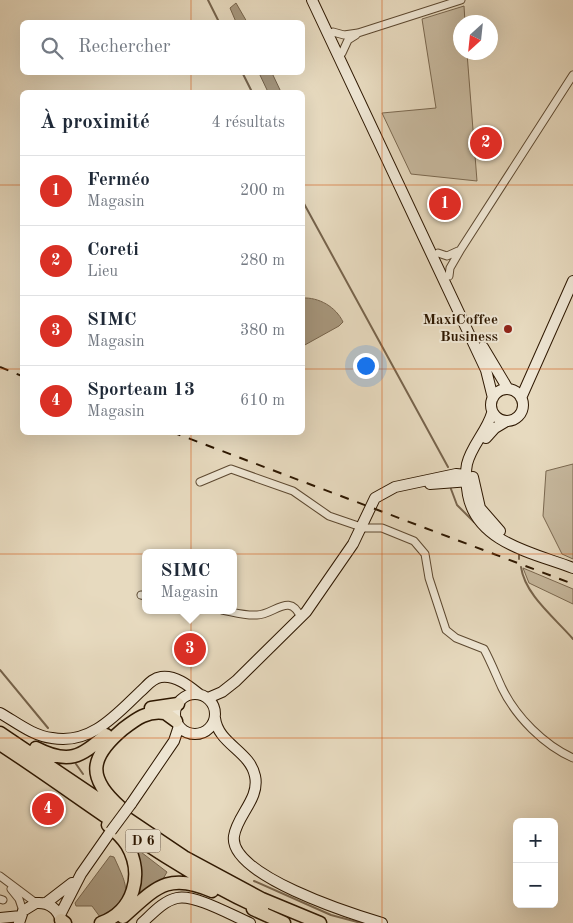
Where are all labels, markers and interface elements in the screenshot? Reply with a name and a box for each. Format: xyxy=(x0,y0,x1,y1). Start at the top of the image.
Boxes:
north arrow xyxy=(453,15,498,60)
search box xyxy=(20,20,305,75)
icon: search xyxy=(38,34,66,62)
text: Rechercher xyxy=(78,38,171,57)
text: À proximité xyxy=(40,112,150,133)
text: 4 résultats xyxy=(211,115,285,131)
pin: 2 xyxy=(470,124,502,162)
text: Ferméo xyxy=(87,171,150,190)
text: 1 xyxy=(51,183,61,199)
text: 200 m xyxy=(240,183,285,199)
pin: 1 xyxy=(429,185,461,223)
text: Magasin xyxy=(87,194,145,210)
text: Coreti xyxy=(87,241,139,260)
text: 2 xyxy=(51,253,61,269)
text: 280 m xyxy=(240,253,285,269)
text: Lieu xyxy=(87,264,118,280)
text: SIMC xyxy=(87,311,137,330)
place label: MaxiCoffee Business xyxy=(423,313,498,345)
text: 3 xyxy=(51,323,61,339)
text: 380 m xyxy=(240,323,285,339)
marker: MaxiCoffee Business xyxy=(502,323,514,335)
text: Magasin xyxy=(87,334,145,350)
your location xyxy=(353,353,379,379)
text: Sporteam 13 xyxy=(87,381,195,400)
text: 4 xyxy=(51,393,61,409)
text: 610 m xyxy=(240,393,285,409)
text: Magasin xyxy=(87,404,145,420)
popup xyxy=(142,549,237,614)
text: SIMC xyxy=(161,562,210,581)
text: Magasin xyxy=(161,585,218,601)
pin: 3 xyxy=(174,630,206,668)
pin: 4 xyxy=(32,790,64,828)
map controls xyxy=(513,818,558,908)
button: + xyxy=(513,818,558,863)
road number: D 6 xyxy=(126,829,160,852)
button: − xyxy=(513,863,558,908)

